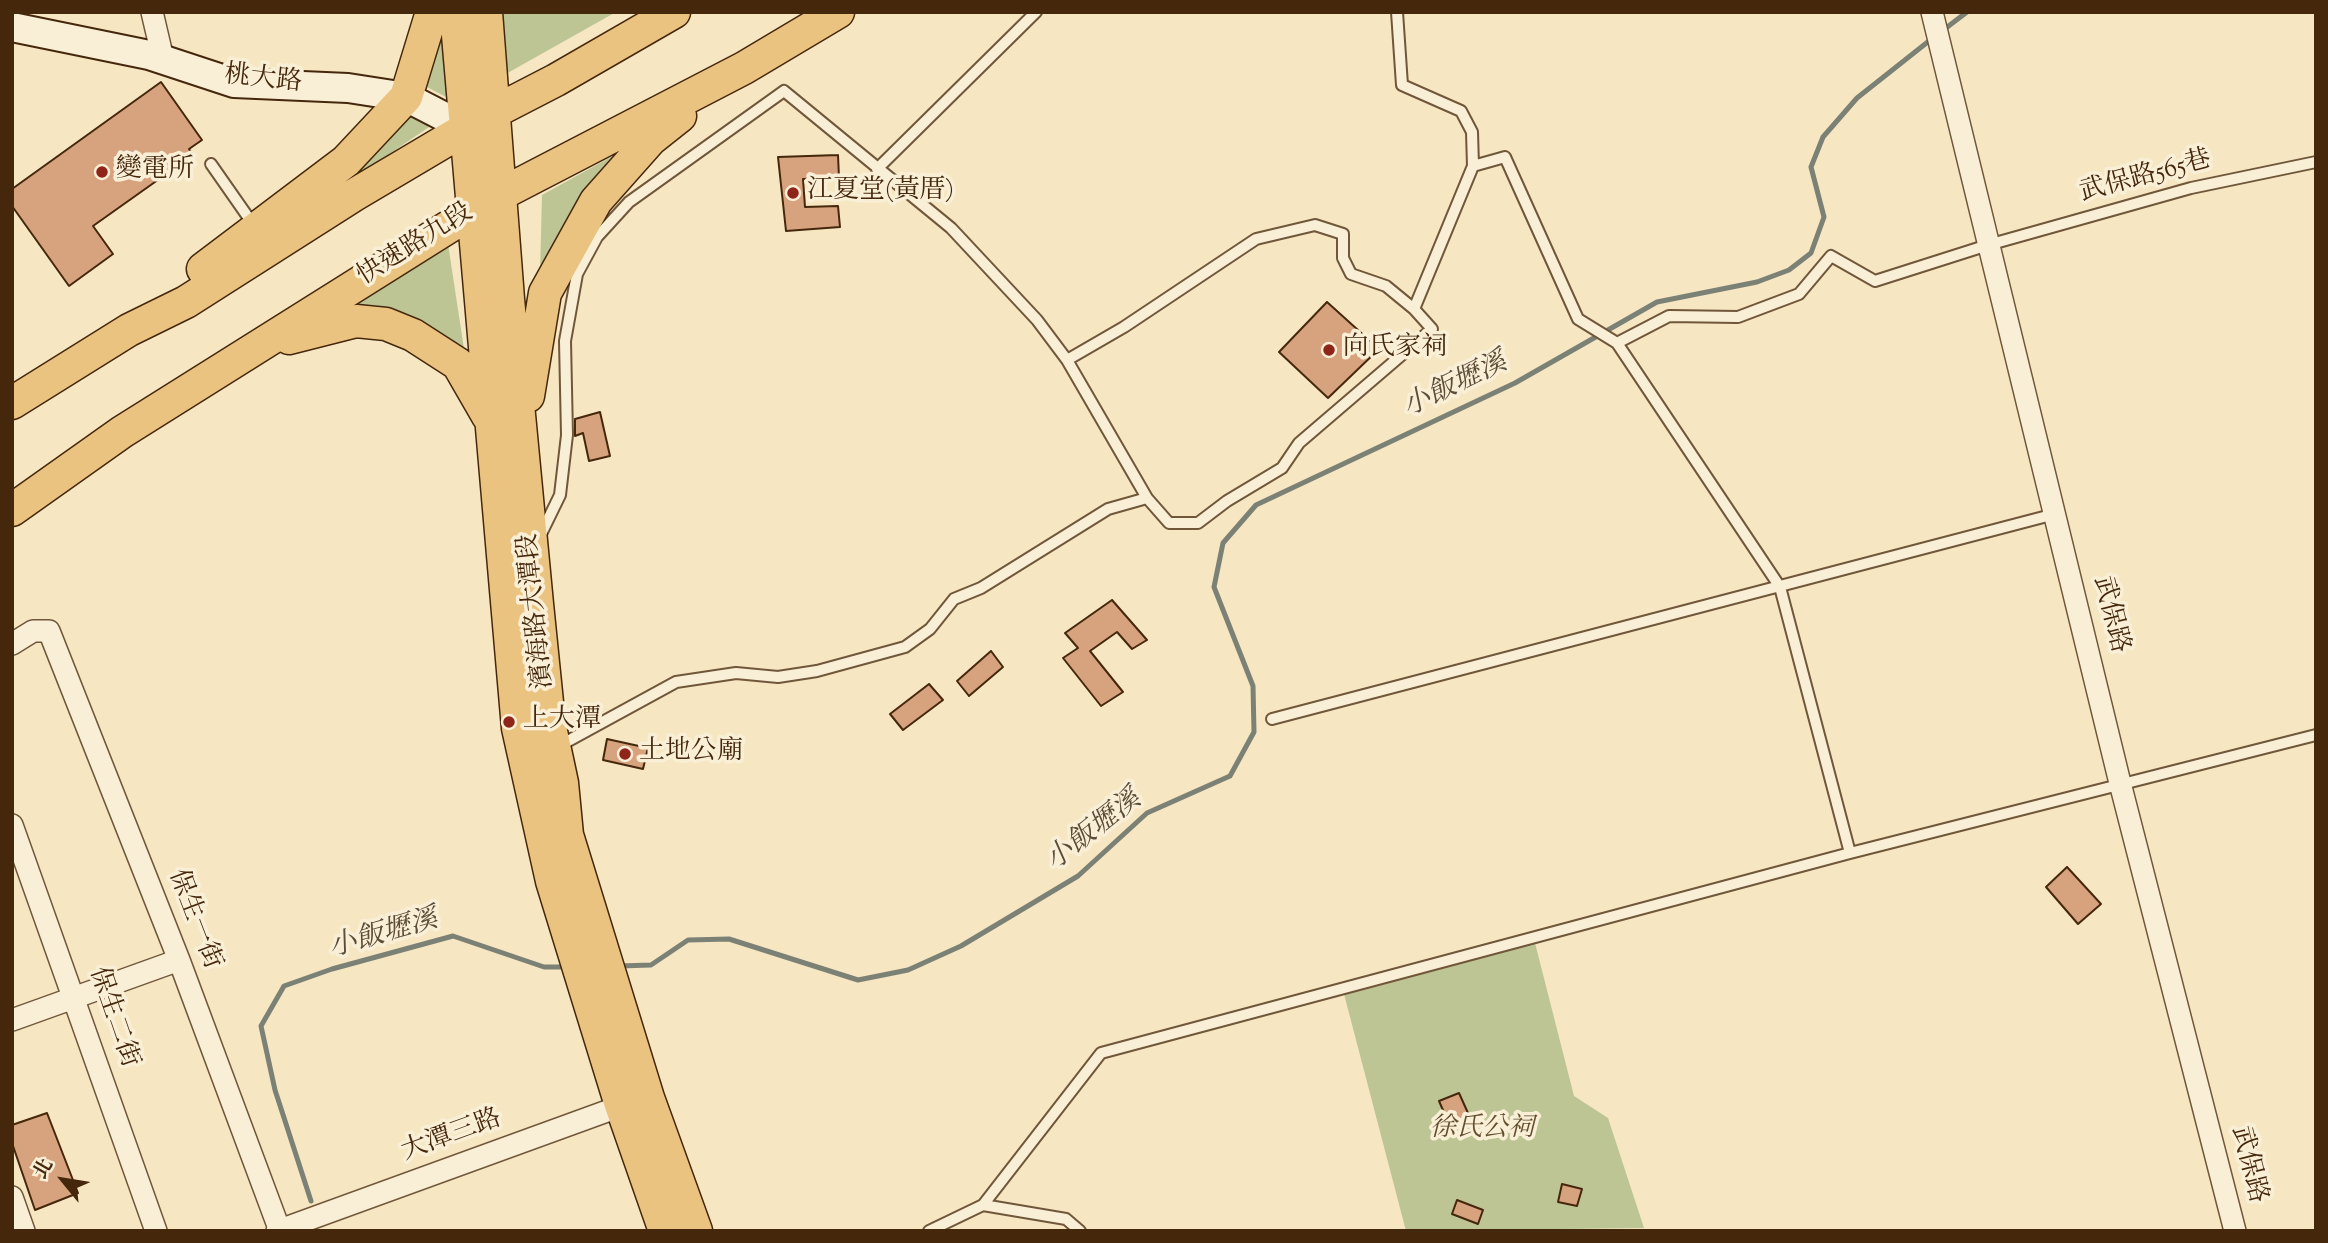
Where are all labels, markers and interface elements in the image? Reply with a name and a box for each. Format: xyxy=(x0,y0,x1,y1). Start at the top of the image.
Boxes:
street label: 桃大路 xyxy=(223,61,303,101)
street label: 武保路565巷 xyxy=(2077,145,2215,211)
place label: 變電所 xyxy=(116,156,194,188)
marker: 變電所 xyxy=(94,164,110,180)
place label: 江夏堂(黃厝) xyxy=(807,177,954,209)
marker: 江夏堂(黃厝) xyxy=(785,185,801,201)
street label: 快速路九段 xyxy=(353,198,479,294)
place label: 向氏家祠 xyxy=(1343,334,1447,366)
marker: 向氏家祠 xyxy=(1321,342,1337,358)
water label: 小飯壢溪 xyxy=(1398,347,1514,427)
street label: 濱海路大潭段 xyxy=(514,532,562,690)
street label: 武保路 xyxy=(2084,573,2134,657)
place label: 上大潭 xyxy=(523,706,601,738)
marker: 上大潭 xyxy=(501,714,517,730)
place label: 土地公廟 xyxy=(639,738,743,770)
marker: 土地公廟 xyxy=(617,746,633,762)
water label: 小飯壢溪 xyxy=(1041,784,1149,880)
street label: 保生一街 xyxy=(160,866,226,974)
water label: 小飯壢溪 xyxy=(326,904,442,968)
street label: 保生二街 xyxy=(80,964,144,1072)
street label: 大潭三路 xyxy=(398,1105,506,1169)
park label: 徐氏公祠 xyxy=(1430,1115,1534,1147)
street label: 武保路 xyxy=(2222,1123,2272,1207)
north arrow xyxy=(28,1145,98,1215)
text: 北 xyxy=(28,1154,61,1184)

